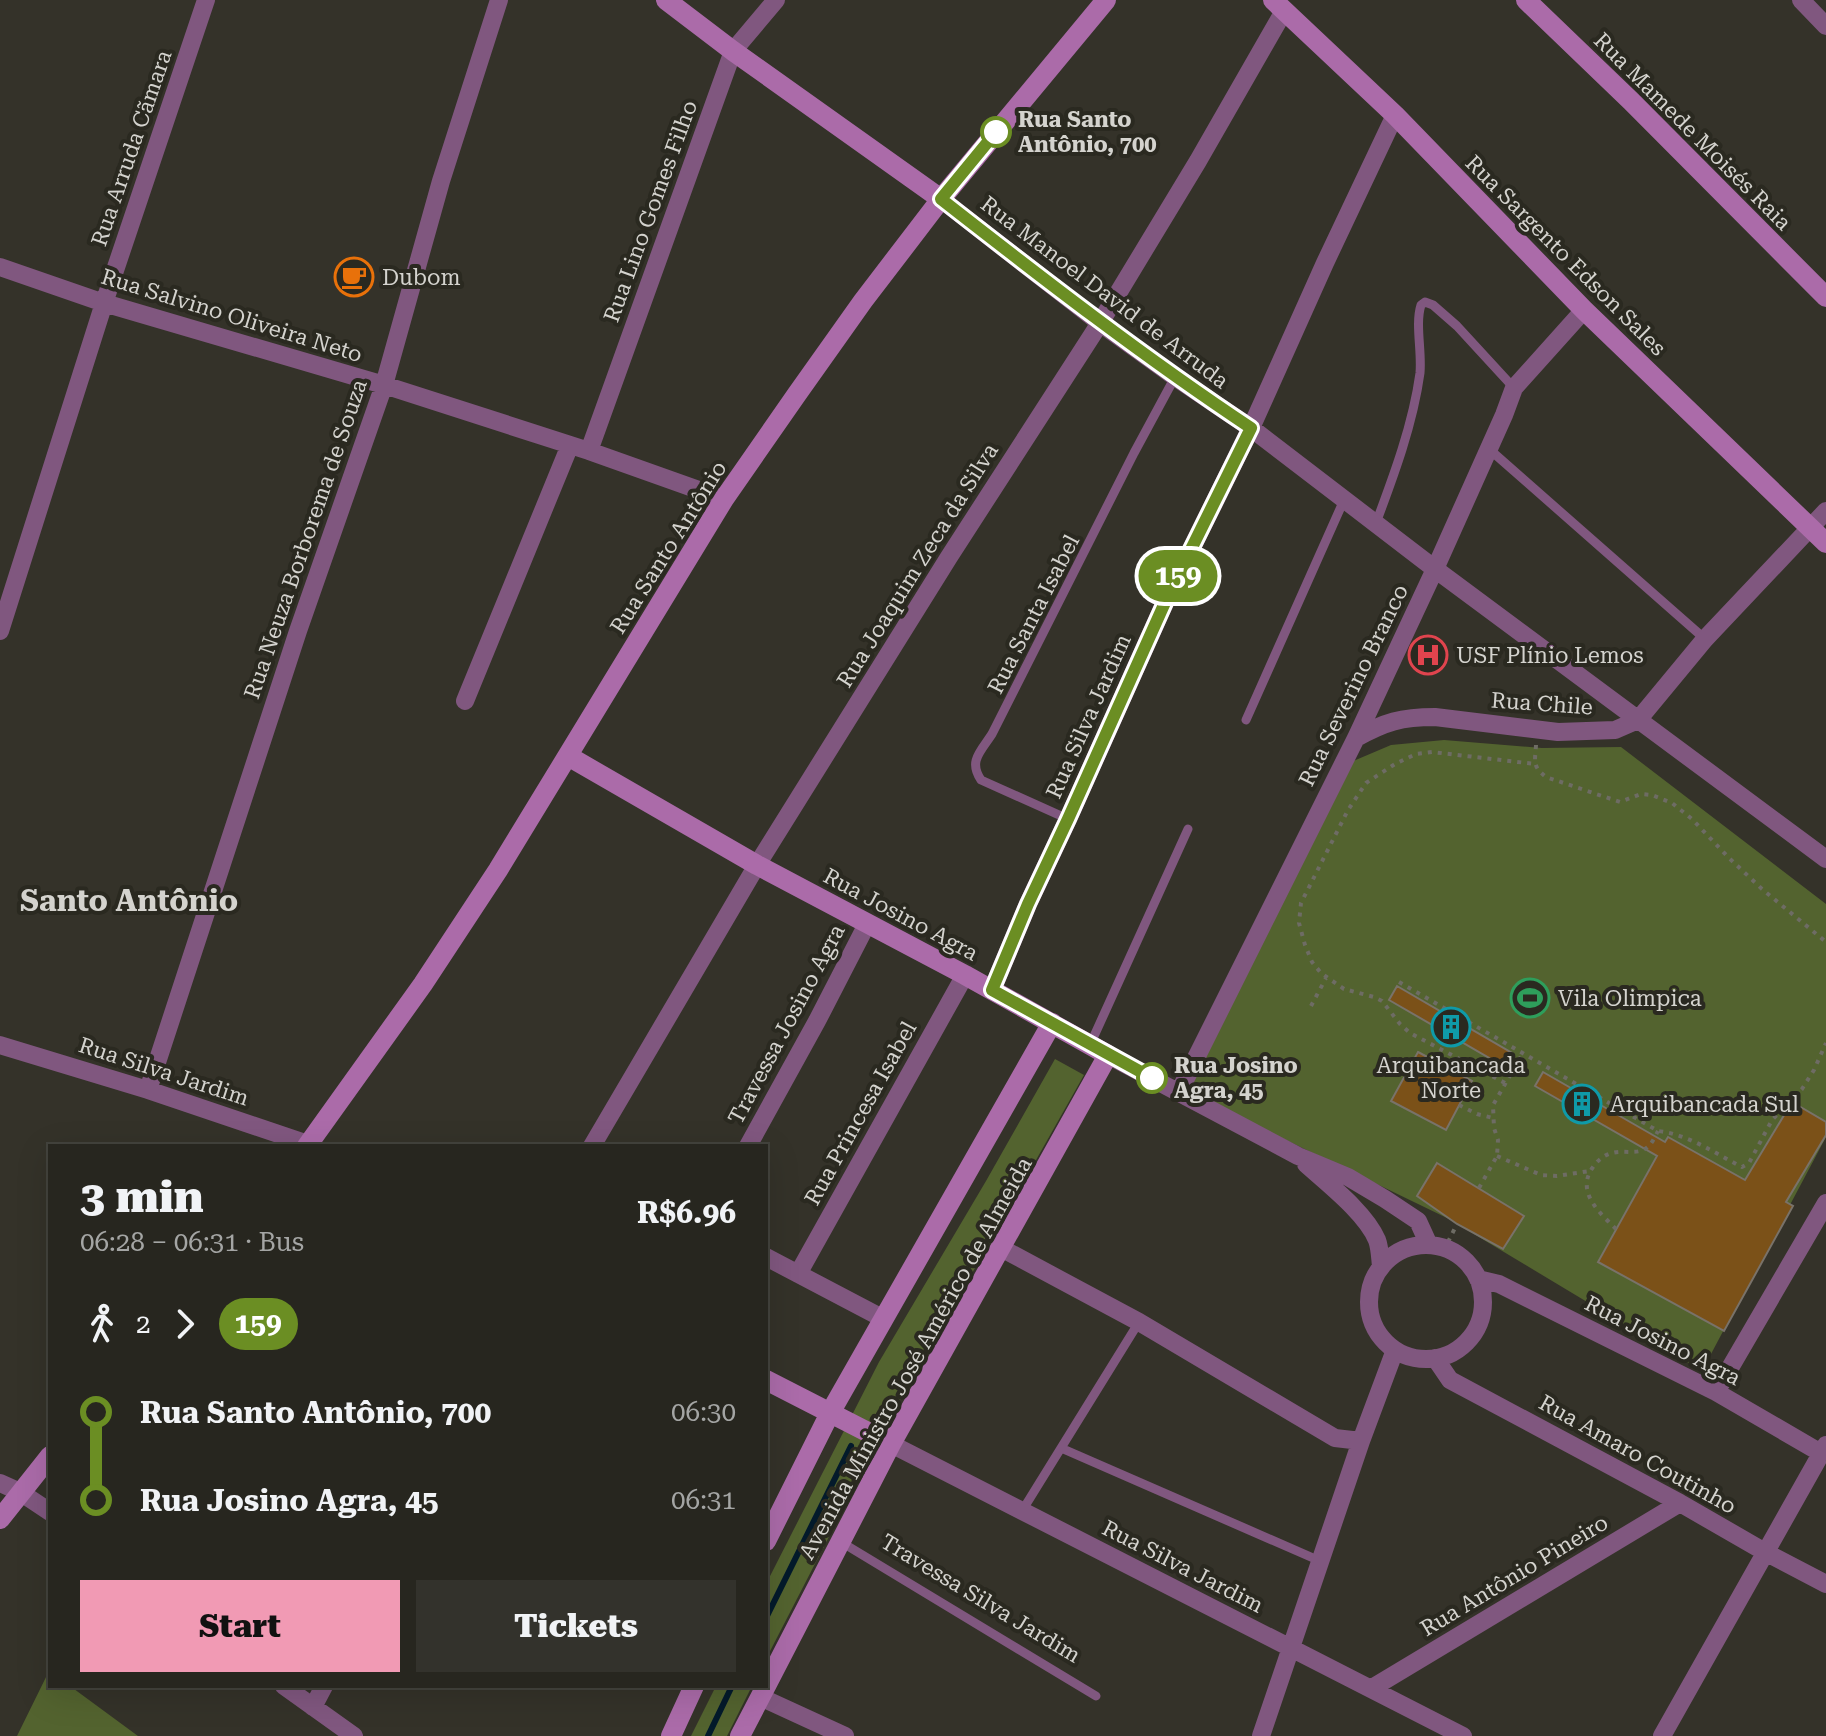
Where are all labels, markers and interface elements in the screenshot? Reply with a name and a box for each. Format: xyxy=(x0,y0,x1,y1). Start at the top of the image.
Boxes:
street label: Rua Mamede Moisés Raia xyxy=(1589,28,1796,235)
street label: Rua Arruda Cãmara xyxy=(86,47,177,249)
street label: Rua Lino Gomes Filho xyxy=(599,97,702,325)
place label: Rua Santo Antônio, 700 xyxy=(1018,107,1157,157)
marker: Rua Santo Antônio, 700 xyxy=(981,117,1011,147)
street label: Rua Sargento Edson Sales xyxy=(1460,150,1671,361)
street label: Rua Manoel David de Arruda xyxy=(976,191,1233,394)
cafe icon: Dubom xyxy=(333,256,375,298)
street label: Rua Salvino Oliveira Neto xyxy=(98,264,365,367)
place label: Dubom xyxy=(382,265,461,290)
street label: Rua Neuza Borborema de Souza xyxy=(239,376,372,702)
street label: Rua Joaquim Zeca da Silva xyxy=(832,439,1003,692)
street label: Rua Santo Antônio xyxy=(605,456,732,638)
street label: Rua Santa Isabel xyxy=(983,530,1084,698)
line badge: 159 xyxy=(1132,550,1224,602)
text: 159 xyxy=(1154,559,1202,592)
street label: Rua Severino Branco xyxy=(1294,580,1413,790)
street label: Rua Silva Jardim xyxy=(1041,630,1136,802)
hospital icon: USF Plínio Lemos xyxy=(1407,634,1449,676)
place label: USF Plínio Lemos xyxy=(1456,643,1644,668)
street label: Rua Chile xyxy=(1490,687,1594,720)
street label: Rua Josino Agra xyxy=(819,863,982,966)
district label: Santo Antônio xyxy=(20,883,238,918)
street label: Travessa Josino Agra xyxy=(723,920,850,1128)
sports icon: Vila Olimpica xyxy=(1509,977,1551,1019)
place label: Vila Olimpica xyxy=(1558,986,1702,1011)
building icon: Arquibancada Norte xyxy=(1430,1006,1472,1048)
street label: Rua Princesa Isabel xyxy=(800,1017,921,1209)
street label: Rua Silva Jardim xyxy=(76,1032,252,1111)
place label: Rua Josino Agra, 45 xyxy=(1174,1053,1298,1103)
place label: Arquibancada Norte xyxy=(1376,1053,1526,1103)
marker: Rua Josino Agra, 45 xyxy=(1137,1063,1167,1093)
building icon: Arquibancada Sul xyxy=(1561,1083,1603,1125)
place label: Arquibancada Sul xyxy=(1610,1092,1799,1117)
street label: Avenida Ministro José Américo de Almeida xyxy=(794,1153,1037,1564)
text: 3 min xyxy=(80,1171,204,1223)
text: R$6.96 xyxy=(637,1195,736,1230)
text: 06:28 – 06:31 · Bus xyxy=(80,1227,304,1257)
street label: Rua Josino Agra xyxy=(1581,1290,1745,1390)
icon: walk xyxy=(80,1302,124,1346)
icon: forward xyxy=(163,1302,207,1346)
text: 159 xyxy=(235,1307,282,1340)
text: 2 xyxy=(136,1309,151,1339)
street label: Rua Amaro Coutinho xyxy=(1535,1390,1741,1519)
text: Rua Santo Antônio, 700 xyxy=(140,1395,491,1430)
text: 06:30 xyxy=(671,1397,736,1427)
text: Rua Josino Agra, 45 xyxy=(140,1483,439,1518)
text: 06:31 xyxy=(671,1485,736,1515)
street label: Rua Antônio Pineiro xyxy=(1416,1510,1613,1641)
street label: Rua Silva Jardim xyxy=(1098,1515,1267,1618)
street label: Travessa Silva Jardim xyxy=(876,1529,1085,1668)
button: Start xyxy=(80,1580,400,1672)
button: Tickets xyxy=(416,1580,736,1672)

